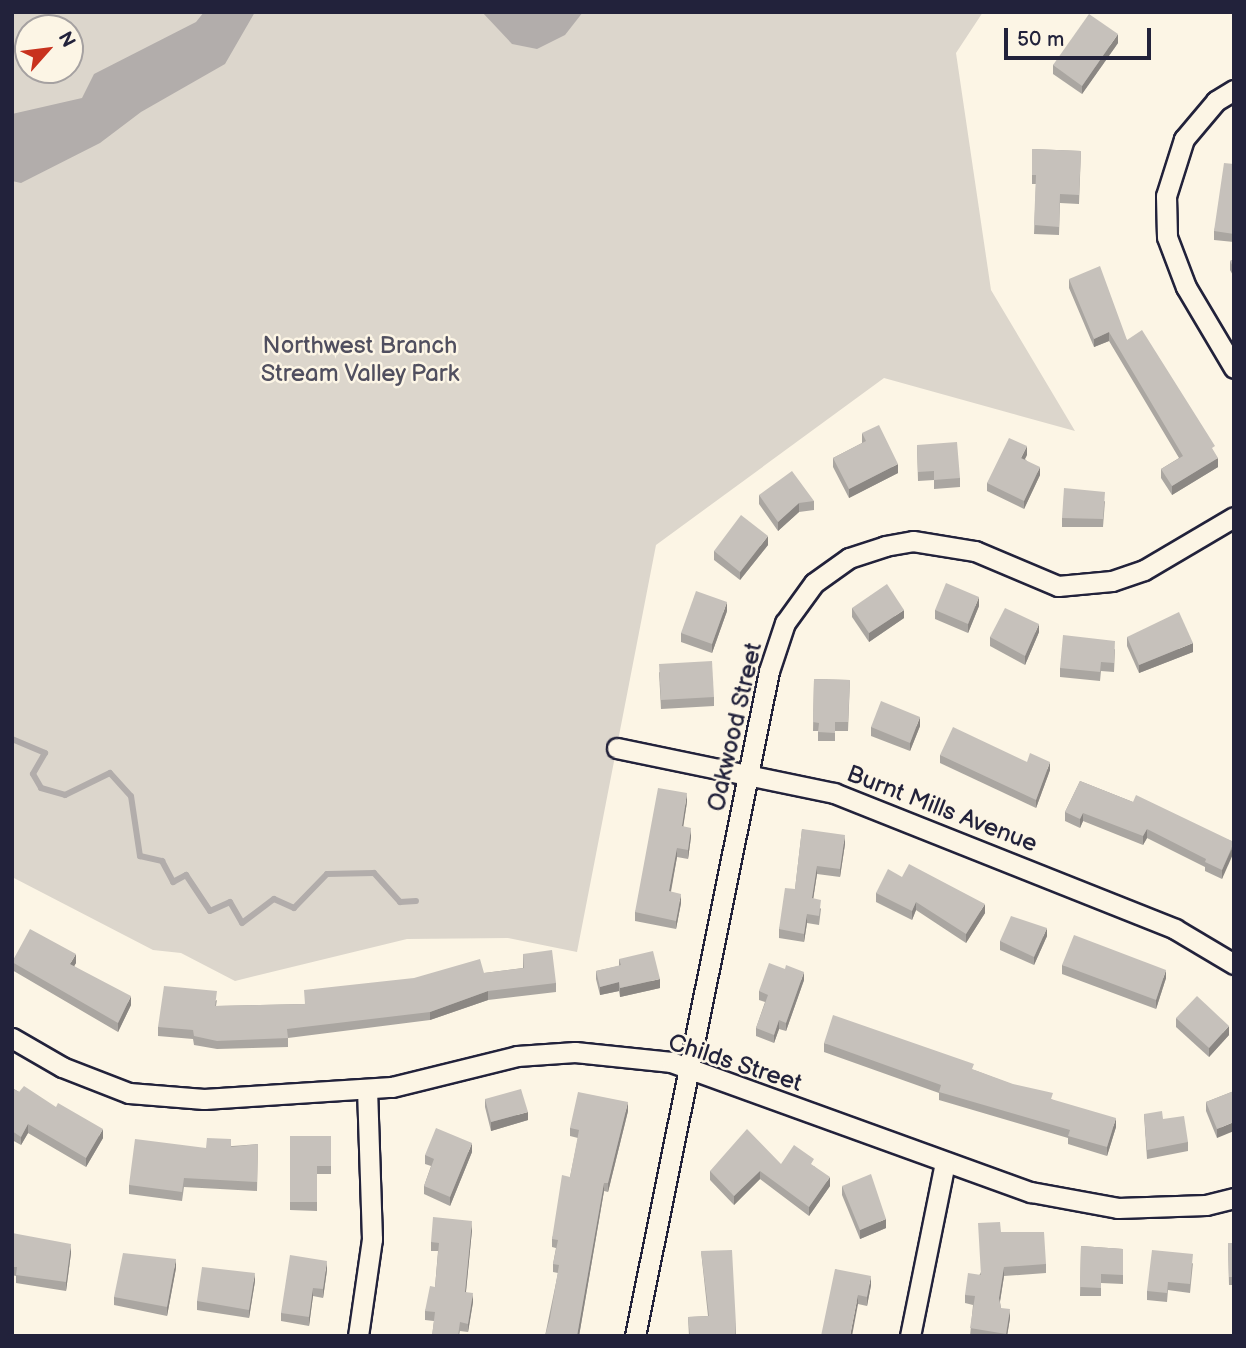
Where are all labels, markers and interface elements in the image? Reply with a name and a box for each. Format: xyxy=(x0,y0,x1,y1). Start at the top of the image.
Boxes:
north arrow xyxy=(14,14,84,84)
scale bar xyxy=(1008,14,1155,58)
text: 50 m xyxy=(1017,27,1064,52)
text: N xyxy=(53,28,80,52)
park label: Northwest Branch Stream Valley Park xyxy=(260,332,460,388)
street label: Oakwood Street xyxy=(702,640,768,814)
street label: Burnt Mills Avenue xyxy=(843,759,1041,859)
street label: Childs Street xyxy=(664,1028,806,1098)

